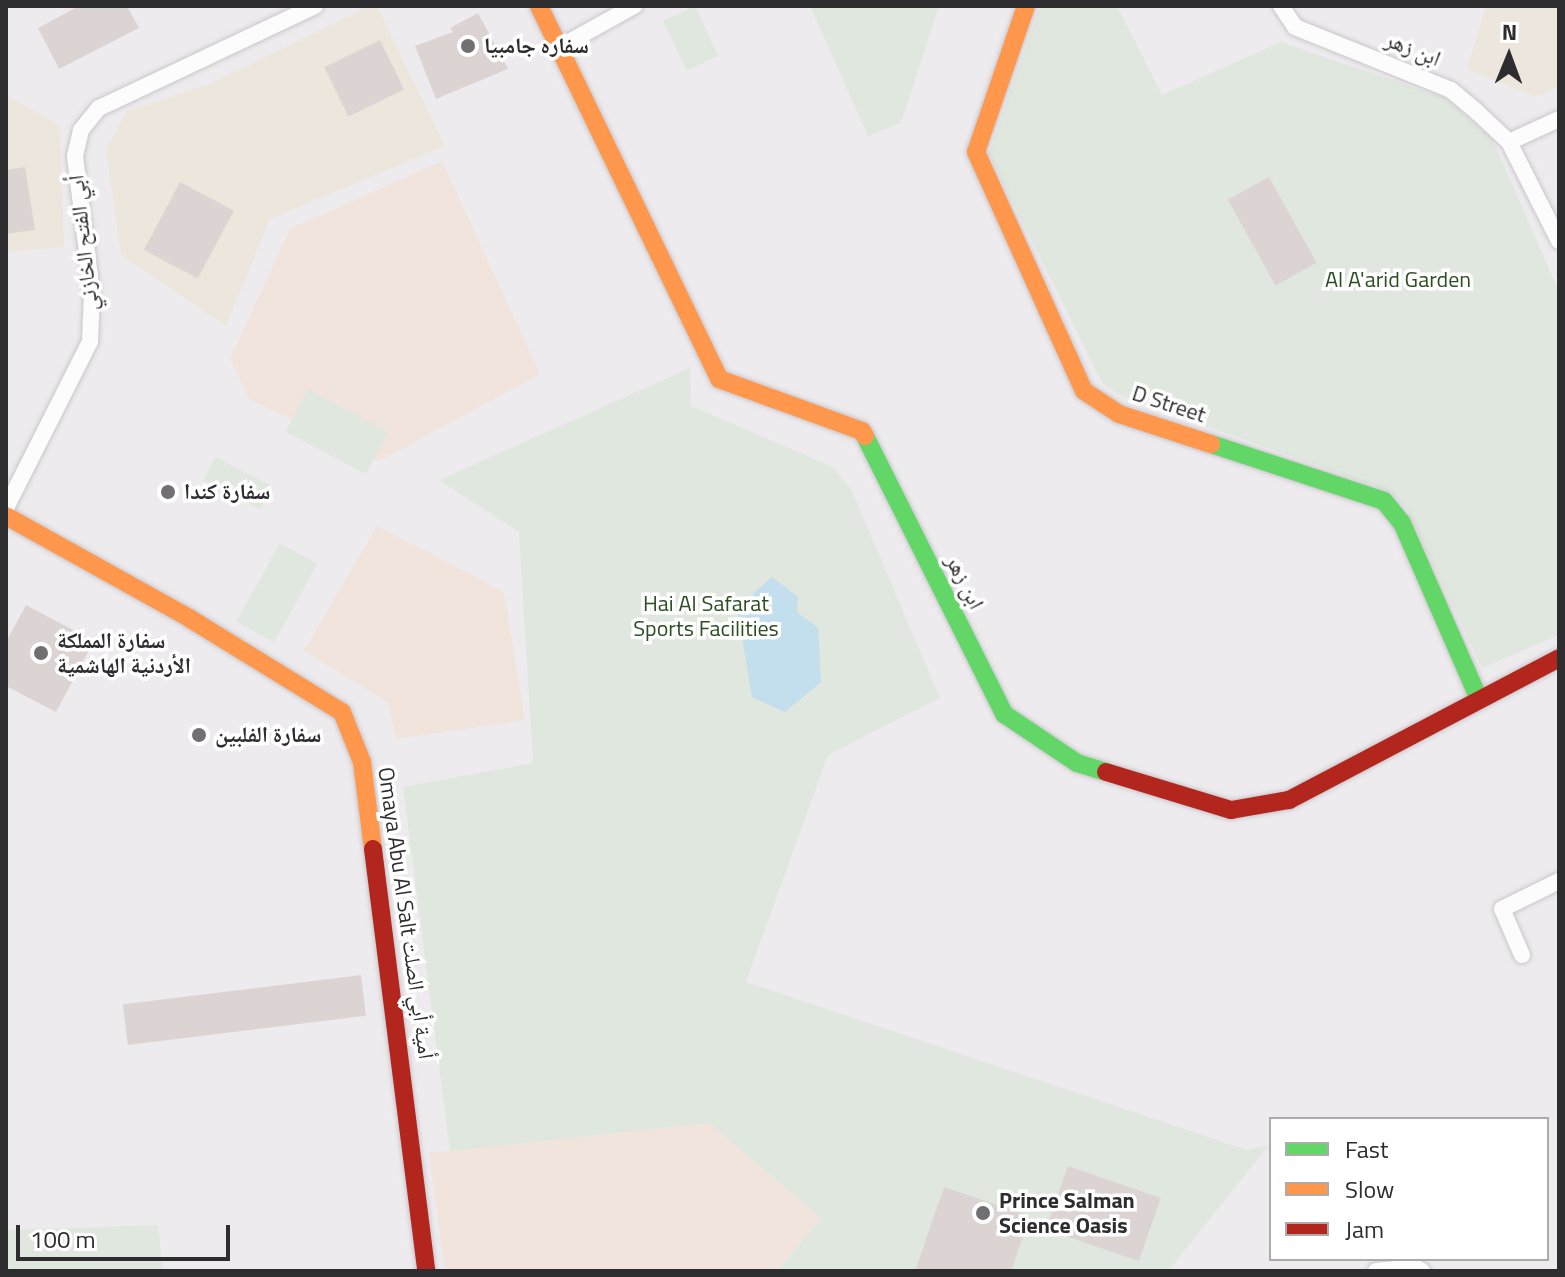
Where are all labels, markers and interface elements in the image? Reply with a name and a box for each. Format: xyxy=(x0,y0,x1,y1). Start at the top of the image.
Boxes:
text: N xyxy=(1501,15,1517,49)
north arrow xyxy=(1469,16,1549,96)
street label: ابن زهر xyxy=(1381,26,1445,72)
place label: سفاره جامبيا xyxy=(484,33,589,59)
marker: سفاره جامبيا xyxy=(459,37,477,55)
street label: أبي الفتح الخازني xyxy=(63,174,103,312)
park label: Al A'arid Garden xyxy=(1325,267,1471,293)
street label: D Street xyxy=(1129,380,1209,428)
place label: سفارة كندا xyxy=(184,479,270,505)
marker: سفارة كندا xyxy=(159,483,177,501)
street label: ابن زهر xyxy=(940,550,990,614)
park label: Hai Al Safarat Sports Facilities xyxy=(633,590,779,642)
place label: سفارة المملكة الأردنية الهاشمية xyxy=(57,627,191,678)
marker: سفارة المملكة الأردنية الهاشمية xyxy=(32,644,50,662)
place label: سفارة الفلبين xyxy=(215,722,321,748)
marker: سفارة الفلبين xyxy=(190,726,208,744)
street label: Omaya Abu Al Salt أمية أبي الصلت xyxy=(372,765,440,1061)
legend xyxy=(1269,1117,1549,1261)
text: Fast xyxy=(1345,1131,1388,1167)
text: Slow xyxy=(1345,1171,1394,1207)
place label: Prince Salman Science Oasis xyxy=(999,1187,1135,1238)
marker: Prince Salman Science Oasis xyxy=(974,1204,992,1222)
scale bar xyxy=(20,1209,234,1259)
text: Jam xyxy=(1345,1211,1384,1247)
text: 100 m xyxy=(30,1221,96,1257)

